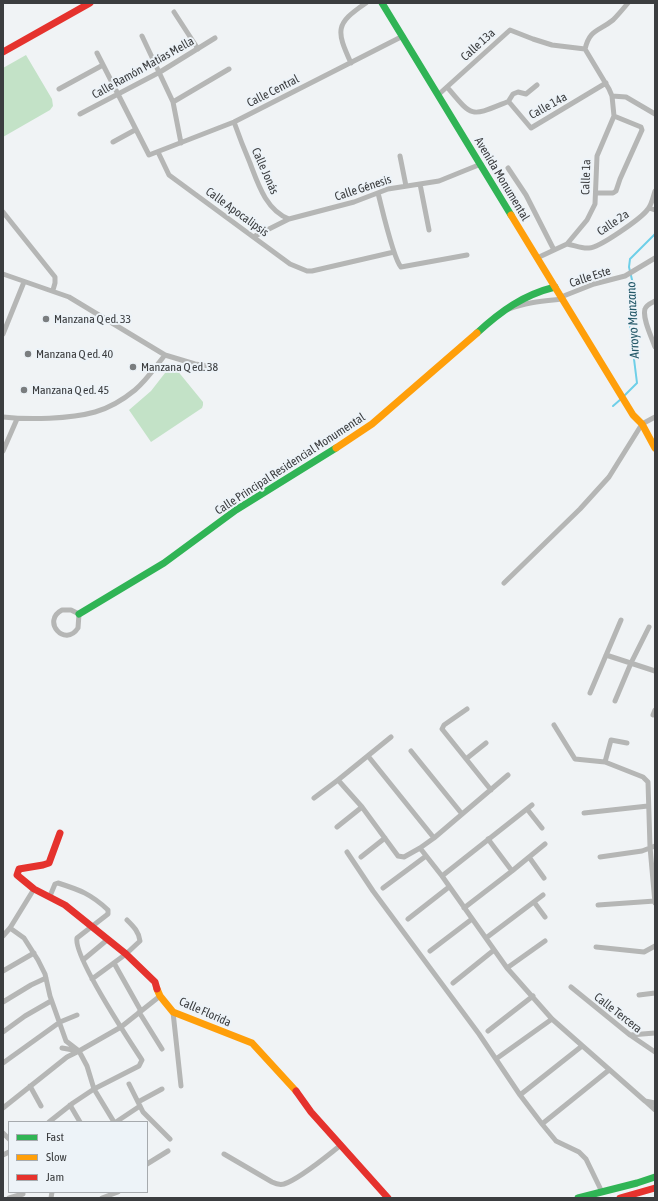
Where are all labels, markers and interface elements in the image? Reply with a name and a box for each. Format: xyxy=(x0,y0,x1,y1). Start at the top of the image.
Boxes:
street label: Calle 13a xyxy=(458,26,498,64)
street label: Calle Ramón Matías Mella xyxy=(89,34,197,102)
street label: Calle Central xyxy=(245,72,301,110)
street label: Calle 14a xyxy=(527,90,569,122)
street label: Avenida Monumental xyxy=(471,135,533,223)
street label: Calle Jonás xyxy=(248,145,282,197)
street label: Calle 1a xyxy=(578,159,594,195)
street label: Calle Génesis xyxy=(333,172,393,204)
street label: Calle Apocalipsis xyxy=(203,184,271,240)
street label: Calle 2a xyxy=(594,207,632,239)
street label: Calle Este xyxy=(568,264,612,290)
water label: Arroyo Manzano xyxy=(623,281,643,359)
place label: Manzana Q ed. 33 xyxy=(54,312,131,326)
marker: Manzana Q ed. 33 xyxy=(41,314,51,324)
place label: Manzana Q ed. 40 xyxy=(36,347,113,361)
marker: Manzana Q ed. 40 xyxy=(23,349,33,359)
place label: Manzana Q ed. 38 xyxy=(141,360,218,374)
marker: Manzana Q ed. 38 xyxy=(128,362,138,372)
place label: Manzana Q ed. 45 xyxy=(32,383,109,397)
marker: Manzana Q ed. 45 xyxy=(19,385,29,395)
street label: Calle Principal Residencial Monumental xyxy=(212,410,368,518)
street label: Calle Tercera xyxy=(591,990,645,1036)
street label: Calle Florida xyxy=(177,994,233,1030)
legend xyxy=(8,1121,148,1193)
text: Fast xyxy=(46,1130,64,1144)
text: Slow xyxy=(46,1150,67,1164)
text: Jam xyxy=(46,1170,64,1184)

